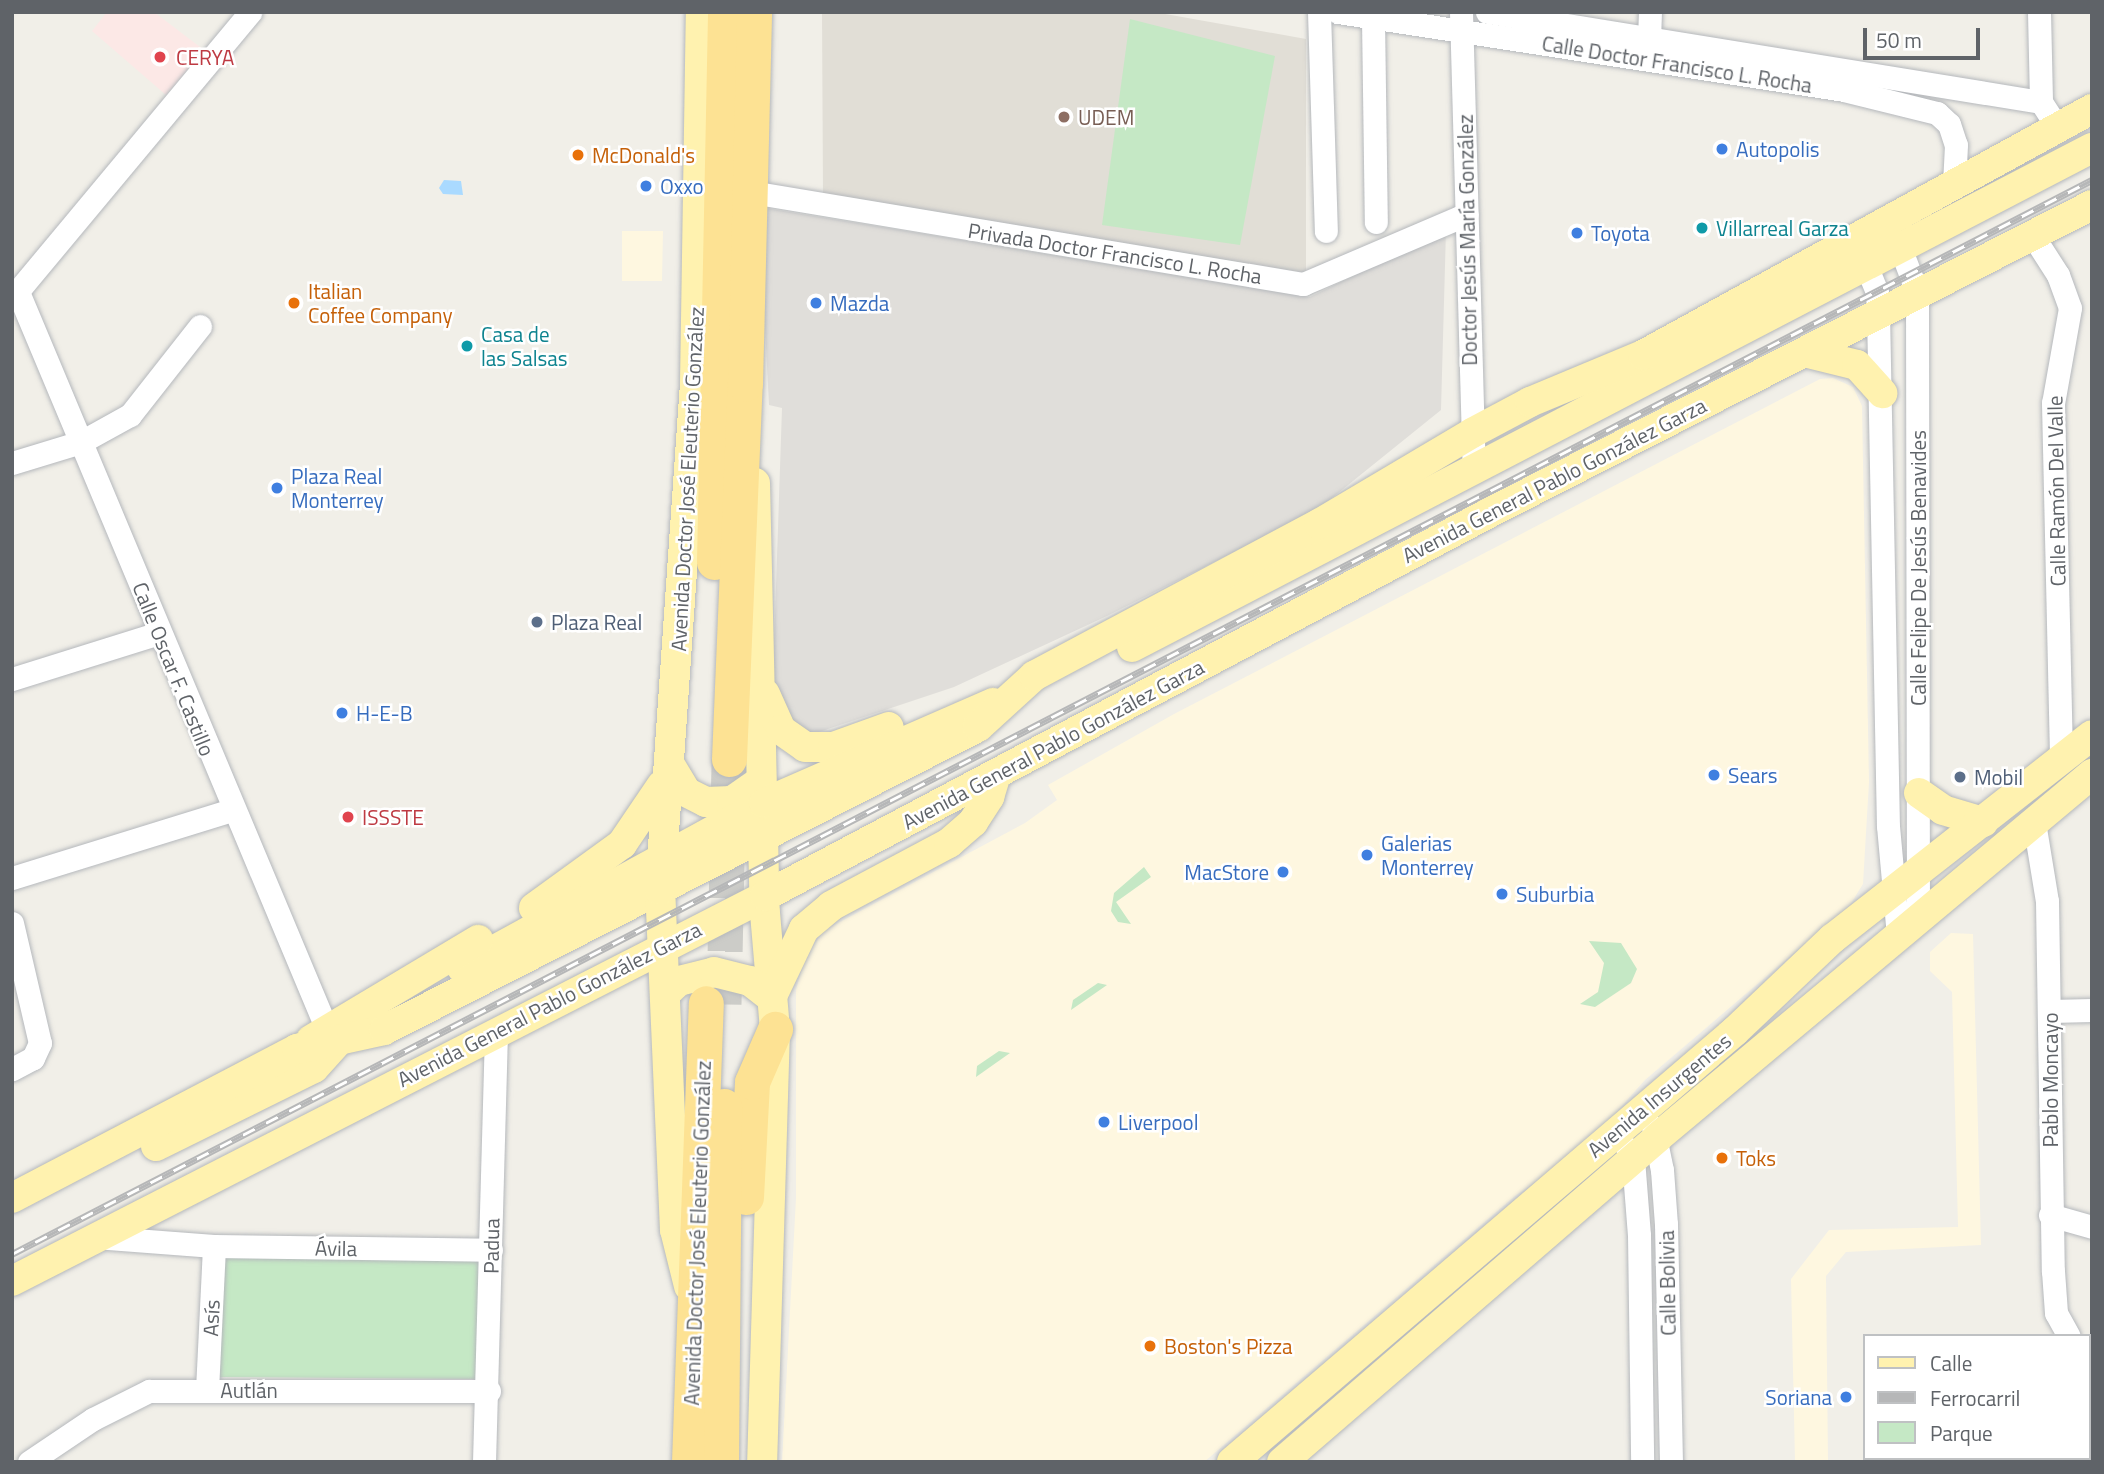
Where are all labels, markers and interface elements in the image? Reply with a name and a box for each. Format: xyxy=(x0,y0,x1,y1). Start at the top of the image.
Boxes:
scale bar xyxy=(1866,14,1983,58)
text: 50 m xyxy=(1876,24,1922,56)
street label: Calle Doctor Francisco L. Rocha xyxy=(1540,30,1814,98)
place label: CERYA xyxy=(176,44,234,70)
marker: CERYA xyxy=(150,47,170,67)
place label: UDEM xyxy=(1078,104,1134,130)
marker: UDEM xyxy=(1056,109,1072,125)
street label: Doctor Jesús María González xyxy=(1452,114,1482,366)
place label: Autopolis xyxy=(1736,136,1819,162)
marker: Autopolis xyxy=(1714,141,1730,157)
place label: McDonald's xyxy=(592,142,695,168)
marker: McDonald's xyxy=(570,147,586,163)
place label: Oxxo xyxy=(660,173,704,199)
marker: Oxxo xyxy=(638,178,654,194)
place label: Villarreal Garza xyxy=(1716,215,1849,241)
street label: Privada Doctor Francisco L. Rocha xyxy=(966,217,1264,289)
place label: Toyota xyxy=(1591,220,1650,246)
marker: Villarreal Garza xyxy=(1694,220,1710,236)
marker: Toyota xyxy=(1569,225,1585,241)
place label: Italian Coffee Company xyxy=(308,278,453,328)
place label: Mazda xyxy=(830,290,889,316)
marker: Italian Coffee Company xyxy=(286,295,302,311)
marker: Mazda xyxy=(808,295,824,311)
street label: Avenida Doctor José Eleuterio González xyxy=(665,306,709,652)
place label: Casa de las Salsas xyxy=(481,321,568,371)
marker: Casa de las Salsas xyxy=(459,338,475,354)
street label: Avenida General Pablo González Garza xyxy=(1398,392,1710,568)
street label: Calle Ramón Del Valle xyxy=(2042,395,2070,587)
street label: Calle Felipe De Jesús Benavides xyxy=(1905,430,1931,706)
place label: Plaza Real Monterrey xyxy=(291,463,384,513)
marker: Plaza Real Monterrey xyxy=(269,480,285,496)
street label: Calle Oscar F. Castillo xyxy=(128,578,220,760)
place label: Plaza Real xyxy=(551,609,642,635)
marker: Plaza Real xyxy=(529,614,545,630)
street label: Avenida General Pablo González Garza xyxy=(898,654,1208,834)
place label: H-E-B xyxy=(356,700,413,726)
marker: H-E-B xyxy=(334,705,350,721)
place label: Sears xyxy=(1728,762,1778,788)
place label: Mobil xyxy=(1974,764,2023,790)
marker: Sears xyxy=(1706,767,1722,783)
marker: Mobil xyxy=(1952,769,1968,785)
place label: ISSSTE xyxy=(362,804,424,830)
marker: ISSSTE xyxy=(340,809,356,825)
place label: Galerias Monterrey xyxy=(1381,830,1474,880)
marker: Galerias Monterrey xyxy=(1359,847,1375,863)
place label: MacStore xyxy=(1184,859,1269,885)
marker: MacStore xyxy=(1275,864,1291,880)
place label: Suburbia xyxy=(1516,881,1594,907)
marker: Suburbia xyxy=(1494,886,1510,902)
street label: Avenida General Pablo González Garza xyxy=(393,916,705,1092)
street label: Pablo Moncayo xyxy=(2037,1013,2063,1147)
street label: Avenida Insurgentes xyxy=(1582,1028,1736,1162)
street label: Avenida Doctor José Eleuterio González xyxy=(678,1060,716,1406)
place label: Liverpool xyxy=(1118,1109,1199,1135)
marker: Liverpool xyxy=(1096,1114,1112,1130)
place label: Toks xyxy=(1736,1145,1776,1171)
marker: Toks xyxy=(1714,1150,1730,1166)
street label: Padua xyxy=(478,1218,504,1274)
street label: Calle Bolivia xyxy=(1653,1230,1681,1336)
street label: Ávila xyxy=(315,1235,357,1261)
street label: Asís xyxy=(197,1299,225,1337)
place label: Boston's Pizza xyxy=(1164,1333,1293,1359)
legend xyxy=(1862,1334,2090,1460)
marker: Boston's Pizza xyxy=(1142,1338,1158,1354)
text: Calle xyxy=(1930,1347,1972,1379)
street label: Autlán xyxy=(220,1377,278,1403)
text: Ferrocarril xyxy=(1930,1382,2020,1414)
place label: Soriana xyxy=(1765,1384,1832,1410)
marker: Soriana xyxy=(1838,1389,1854,1405)
text: Parque xyxy=(1930,1417,1993,1449)

